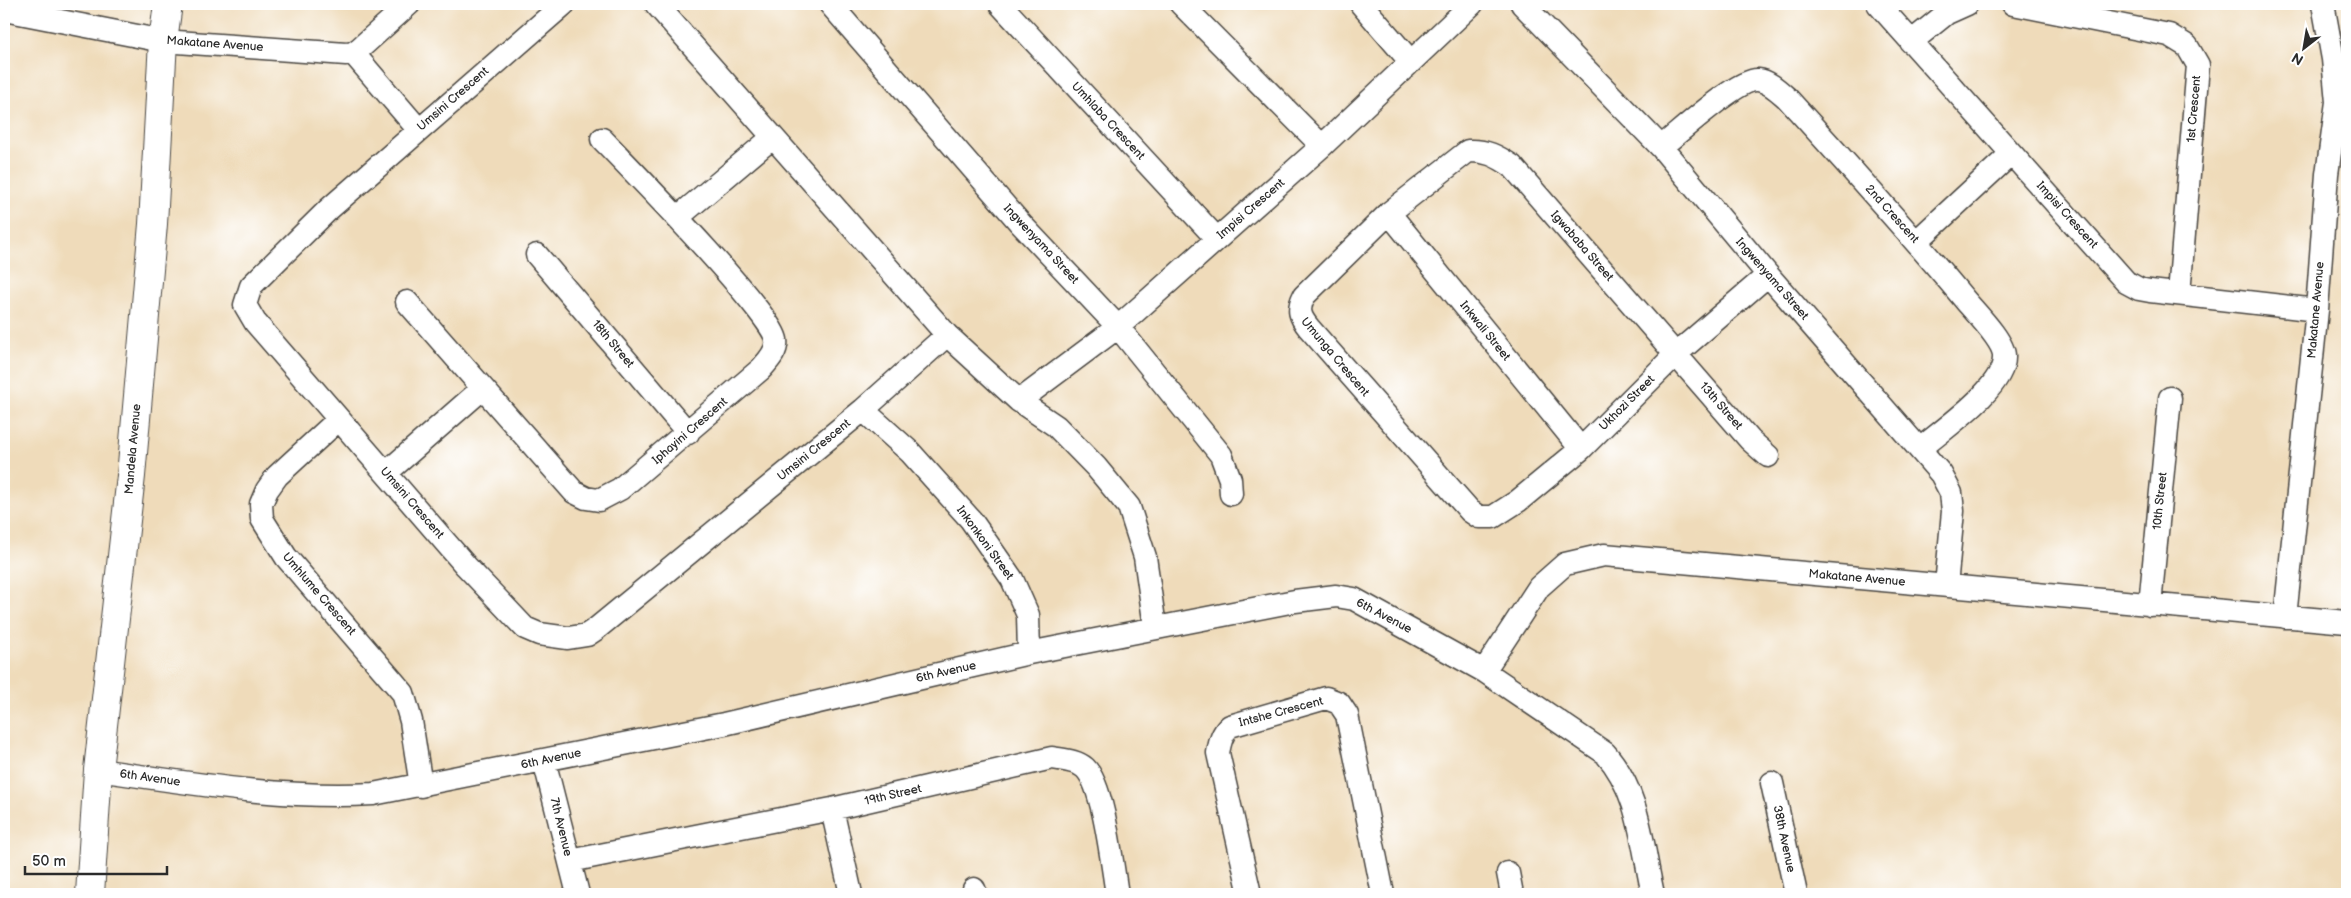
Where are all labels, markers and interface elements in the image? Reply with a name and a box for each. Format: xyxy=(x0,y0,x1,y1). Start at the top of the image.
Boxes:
north arrow xyxy=(2278,22,2328,72)
street label: Makatane Avenue xyxy=(166,33,264,55)
text: N xyxy=(2289,49,2306,69)
street label: Umsini Crescent xyxy=(414,64,492,134)
street label: 1st Crescent xyxy=(2184,75,2204,143)
street label: Umhlaba Crescent xyxy=(1068,79,1148,163)
street label: Impisi Crescent xyxy=(1214,175,1288,243)
street label: Impisi Crescent xyxy=(2033,178,2101,252)
street label: 2nd Crescent xyxy=(1862,182,1922,247)
street label: Ingwenyama Street xyxy=(1000,201,1082,287)
street label: Igwababa Street xyxy=(1547,208,1617,285)
street label: Ingwenyama Street xyxy=(1732,235,1812,323)
street label: Makatane Avenue xyxy=(2304,261,2328,359)
street label: Inkwali Street xyxy=(1456,298,1514,364)
street label: Umunga Crescent xyxy=(1298,314,1373,400)
street label: 18th Street xyxy=(589,317,638,371)
street label: Ukhozi Street xyxy=(1596,372,1658,434)
street label: 13th Street xyxy=(1696,379,1746,433)
street label: Iphayini Crescent xyxy=(649,394,731,468)
street label: Mandela Avenue xyxy=(122,403,144,495)
street label: Umsini Crescent xyxy=(774,416,854,484)
street label: Umsini Crescent xyxy=(377,464,447,542)
street label: 10th Street xyxy=(2150,471,2171,531)
street label: Inkonkoni Street xyxy=(953,503,1017,583)
street label: Umhlume Crescent xyxy=(279,550,359,639)
street label: Makatane Avenue xyxy=(1808,566,1906,590)
street label: 6th Avenue xyxy=(1353,595,1415,637)
street label: 6th Avenue xyxy=(915,658,977,686)
street label: Intshe Crescent xyxy=(1237,693,1325,730)
street label: 6th Avenue xyxy=(520,745,582,773)
street label: 6th Avenue xyxy=(119,766,181,790)
street label: 19th Street xyxy=(863,781,923,809)
street label: 7th Avenue xyxy=(546,796,576,858)
street label: 38th Avenue xyxy=(1770,804,1798,874)
scale bar xyxy=(25,843,168,875)
text: 50 m xyxy=(32,852,66,871)

